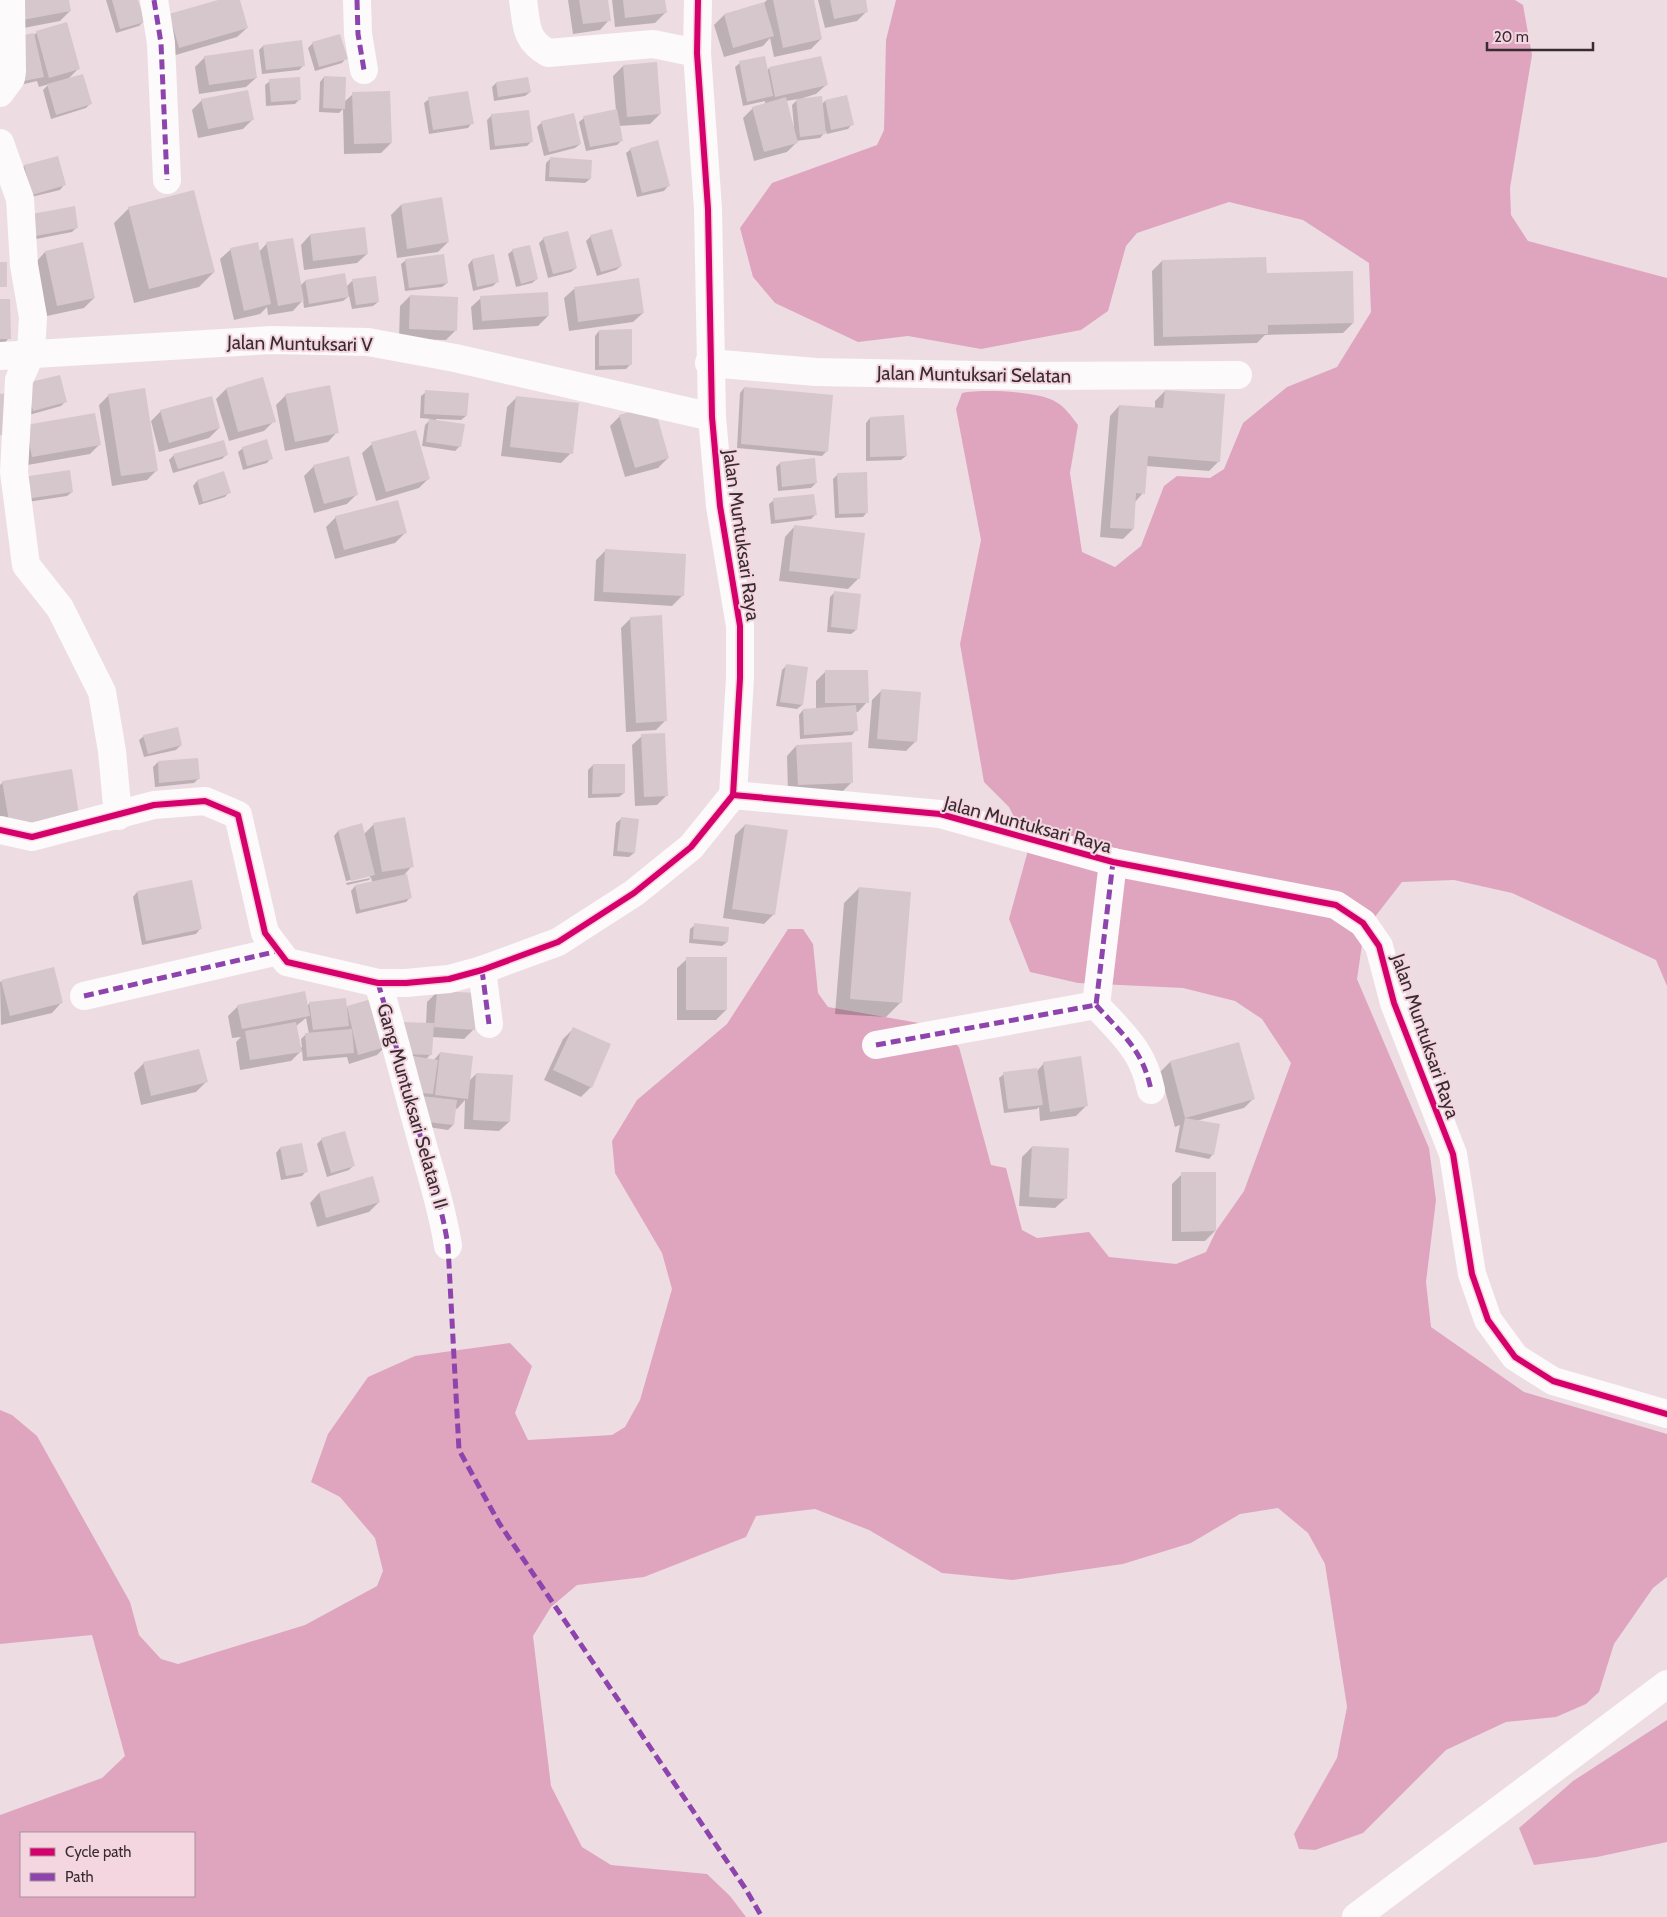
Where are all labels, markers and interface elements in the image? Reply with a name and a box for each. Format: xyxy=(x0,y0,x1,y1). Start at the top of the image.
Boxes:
scale bar xyxy=(1487,20,1593,52)
text: 20 m xyxy=(1494,28,1529,46)
street label: Jalan Muntuksari V xyxy=(226,331,373,356)
street label: Jalan Muntuksari Selatan xyxy=(876,361,1071,388)
street label: Jalan Muntuksari Raya xyxy=(718,447,765,622)
street label: Jalan Muntuksari Raya xyxy=(940,791,1114,858)
street label: Jalan Muntuksari Raya xyxy=(1386,950,1465,1122)
street label: Gang Muntuksari Selatan II xyxy=(372,1001,453,1211)
legend xyxy=(20,1832,195,1897)
text: Cycle path xyxy=(65,1843,131,1861)
text: Path xyxy=(65,1868,94,1886)

